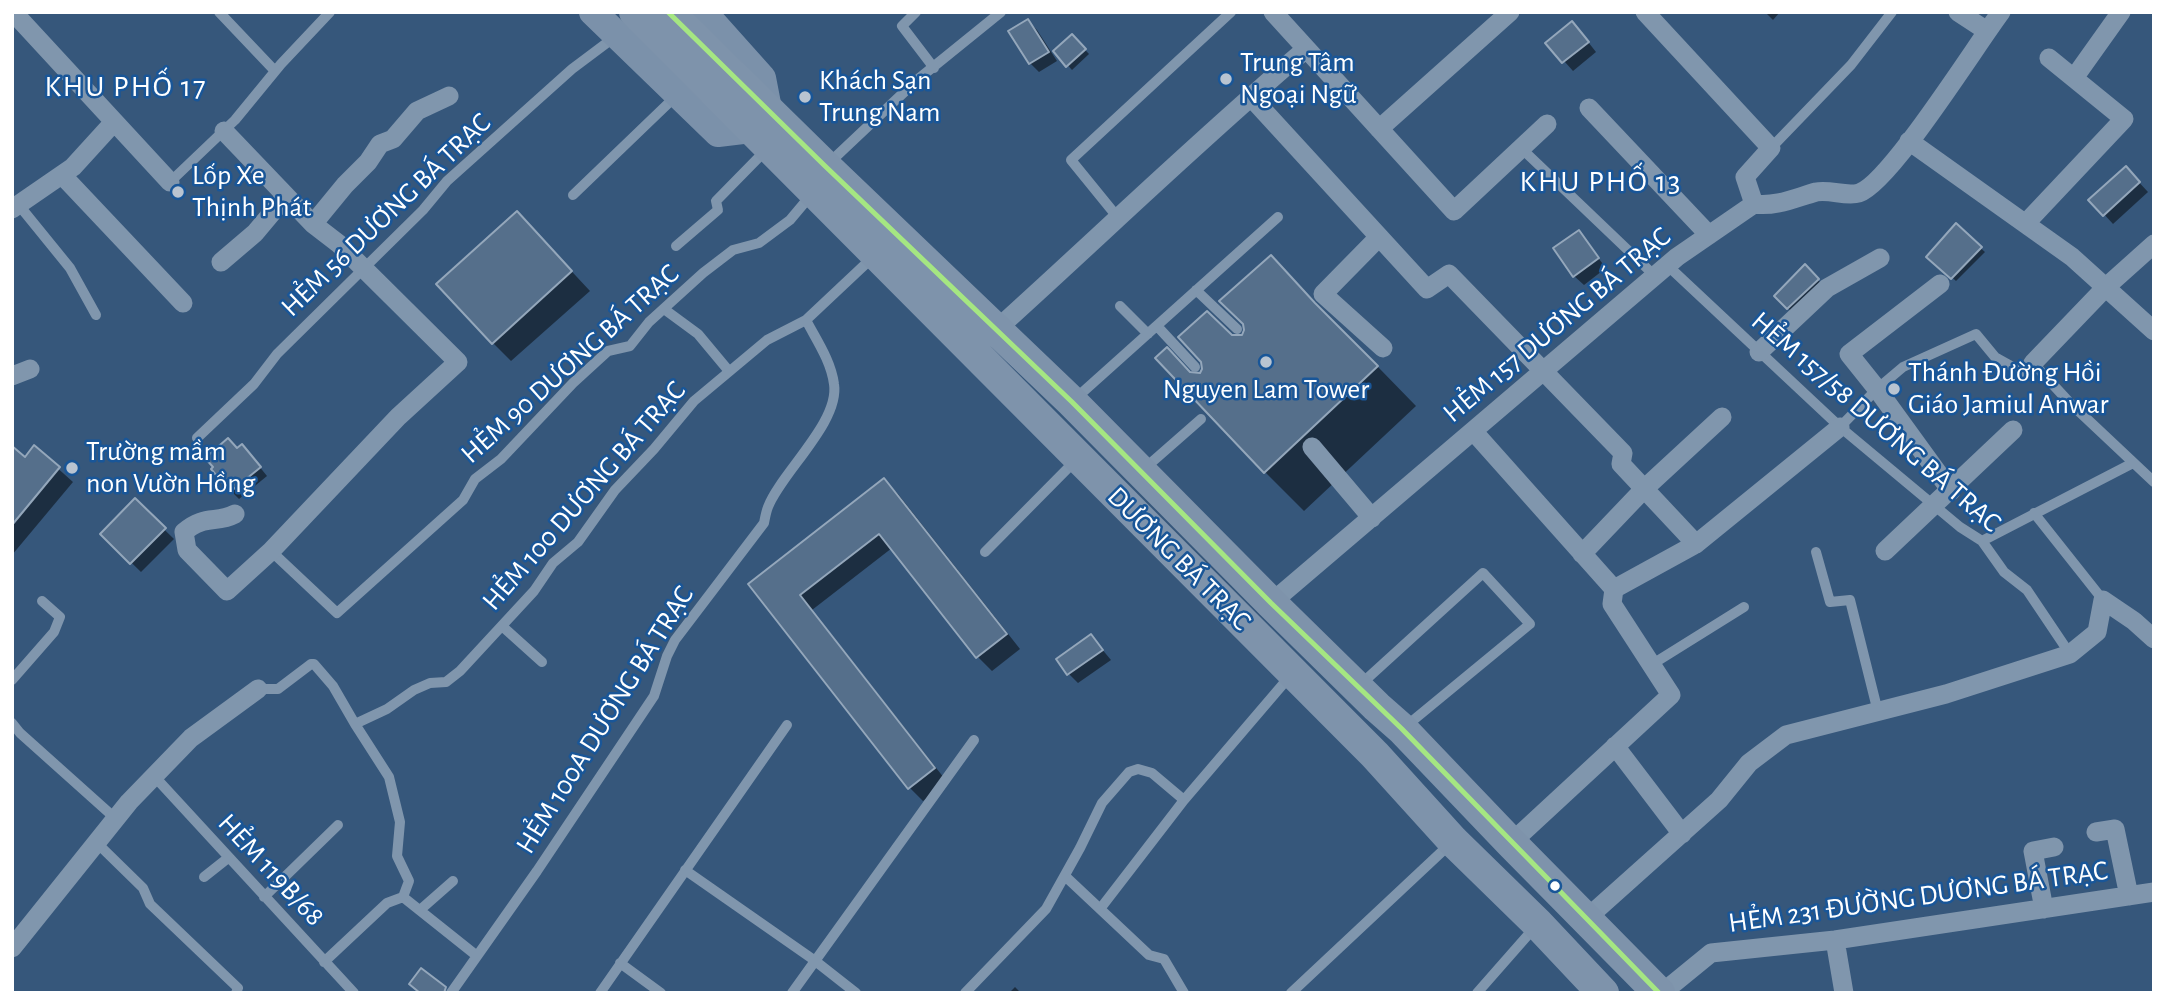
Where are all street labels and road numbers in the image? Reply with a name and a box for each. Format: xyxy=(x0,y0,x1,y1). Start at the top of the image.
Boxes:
street label: HẺM 56 DƯƠNG BÁ TRẠC xyxy=(274,106,498,324)
street label: HẺM 157 DƯƠNG BÁ TRẠC xyxy=(1436,220,1678,430)
street label: HẺM 90 DƯƠNG BÁ TRẠC xyxy=(454,257,686,471)
street label: HẺM 157/58 DƯƠNG BÁ TRẠC xyxy=(1744,304,2008,540)
street label: HẺM 100 DƯƠNG BÁ TRẠC xyxy=(475,374,693,618)
street label: DƯƠNG BÁ TRẠC xyxy=(1100,480,1258,638)
street label: HẺM 100A DƯƠNG BÁ TRẠC xyxy=(509,580,701,860)
street label: HẺM 119B/68 xyxy=(211,807,331,933)
street label: HẺM 231 ĐƯỜNG DƯƠNG BÁ TRẠC xyxy=(1726,854,2110,940)

